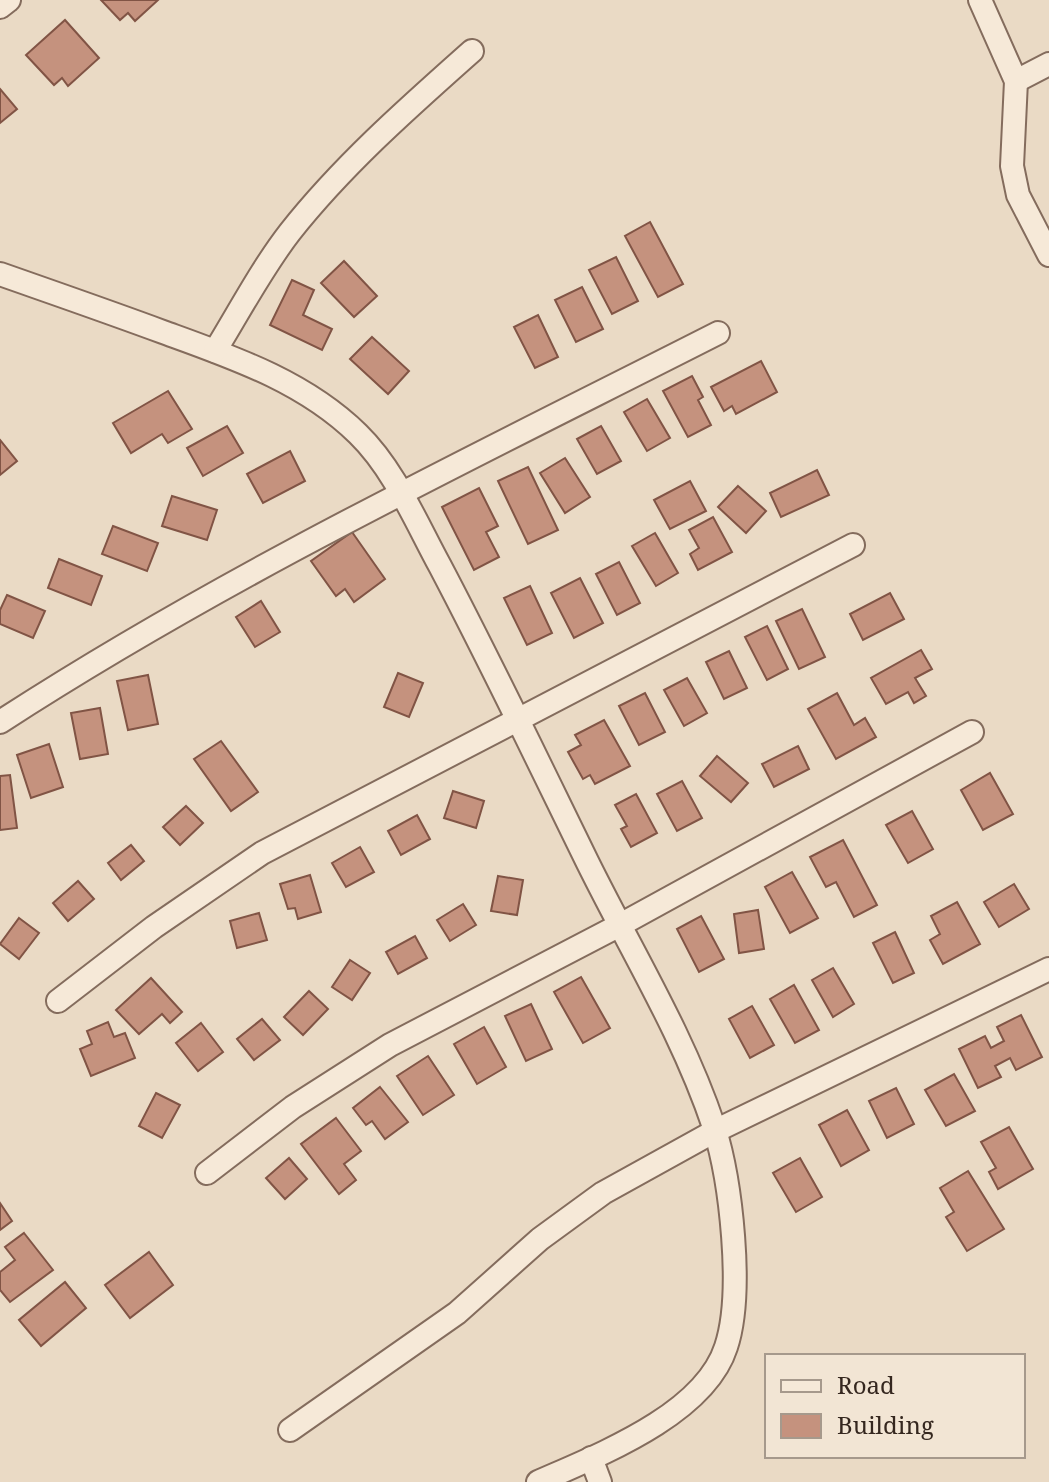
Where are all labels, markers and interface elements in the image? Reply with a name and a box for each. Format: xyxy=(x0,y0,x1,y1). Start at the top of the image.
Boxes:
legend xyxy=(765,1354,1025,1458)
text: Road xyxy=(837,1368,895,1401)
text: Building xyxy=(837,1408,934,1441)

